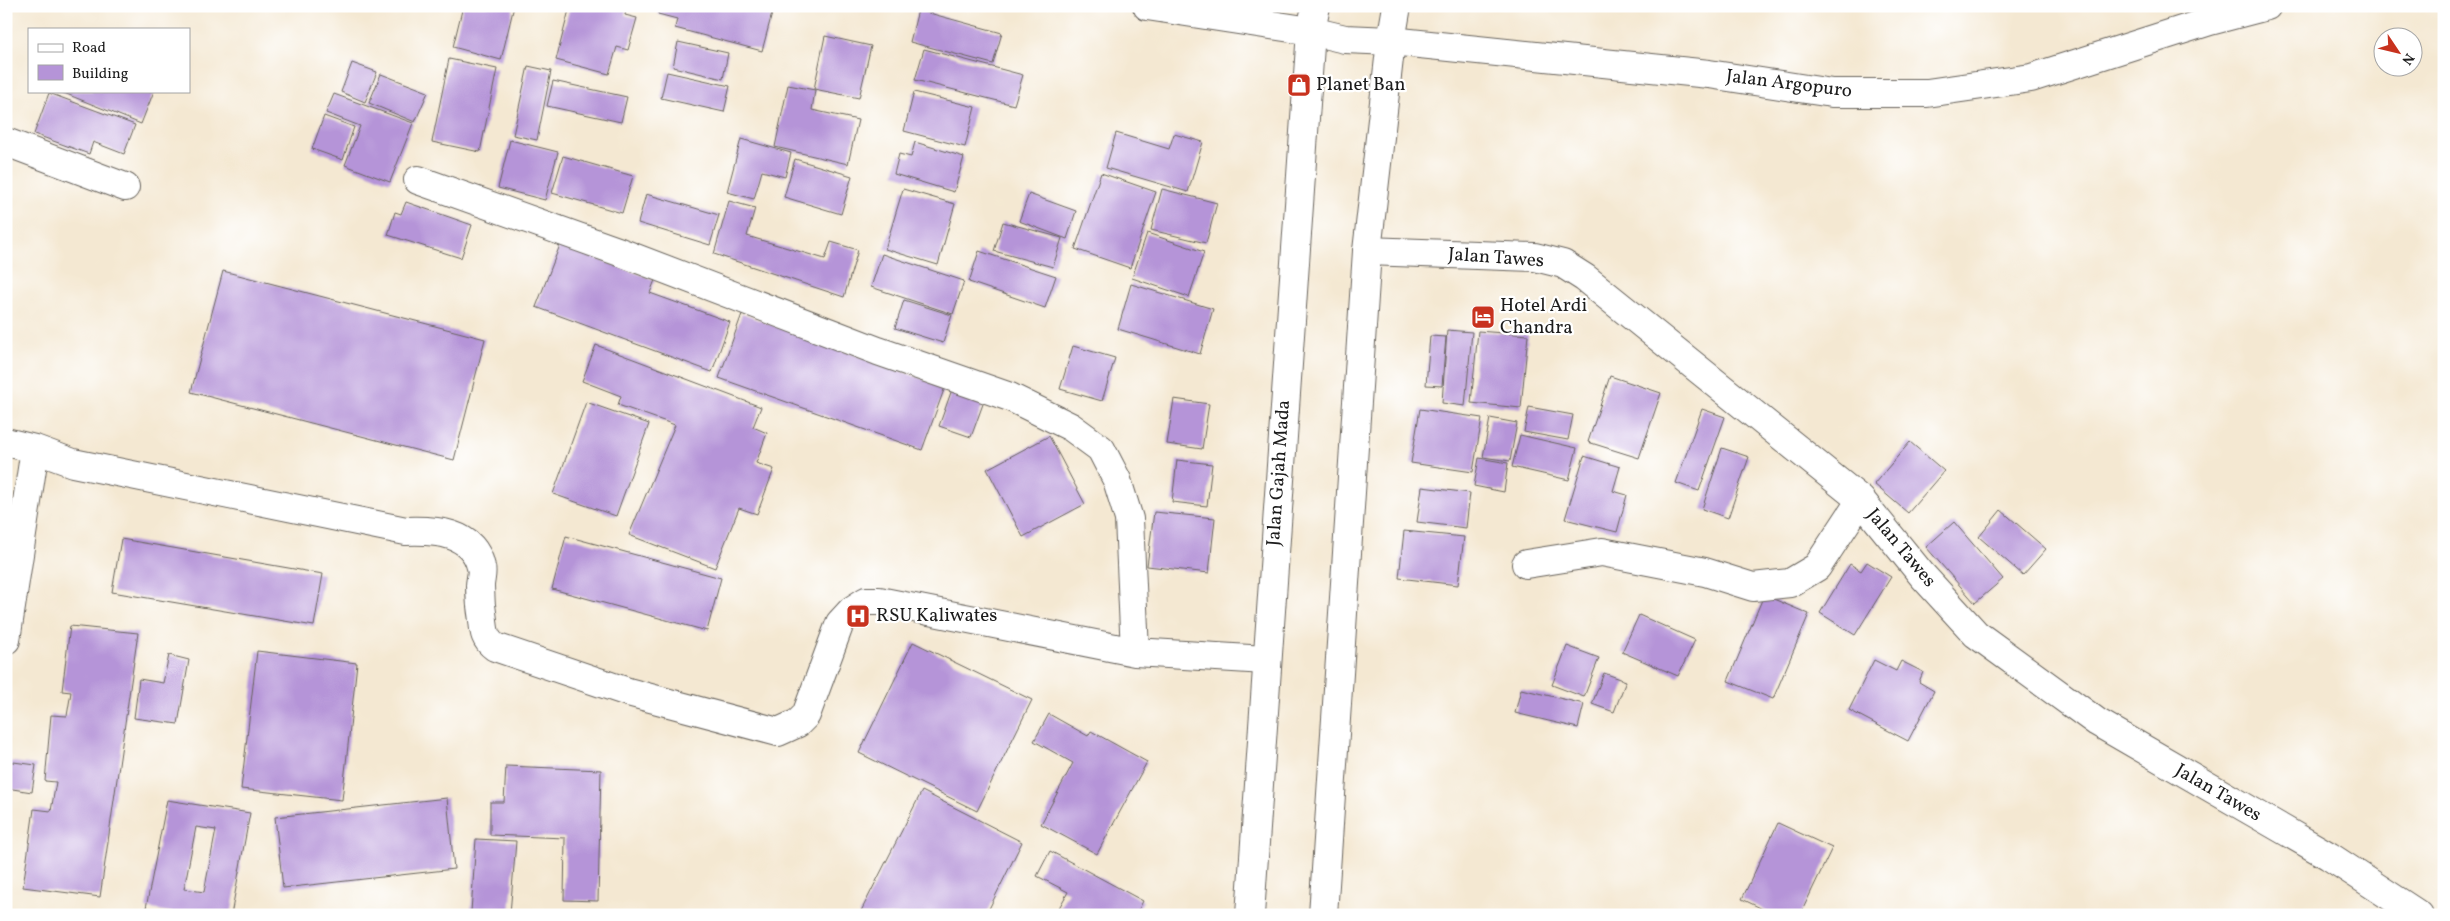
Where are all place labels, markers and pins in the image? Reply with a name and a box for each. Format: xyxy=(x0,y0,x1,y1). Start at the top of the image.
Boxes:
shop icon: Planet Ban xyxy=(1286,72,1312,98)
place label: Planet Ban xyxy=(1316,72,1406,98)
place label: Hotel Ardi Chandra xyxy=(1500,293,1587,341)
hotel icon: Hotel Ardi Chandra xyxy=(1470,304,1496,330)
hospital icon: RSU Kaliwates xyxy=(845,603,871,629)
place label: RSU Kaliwates xyxy=(876,603,997,629)

